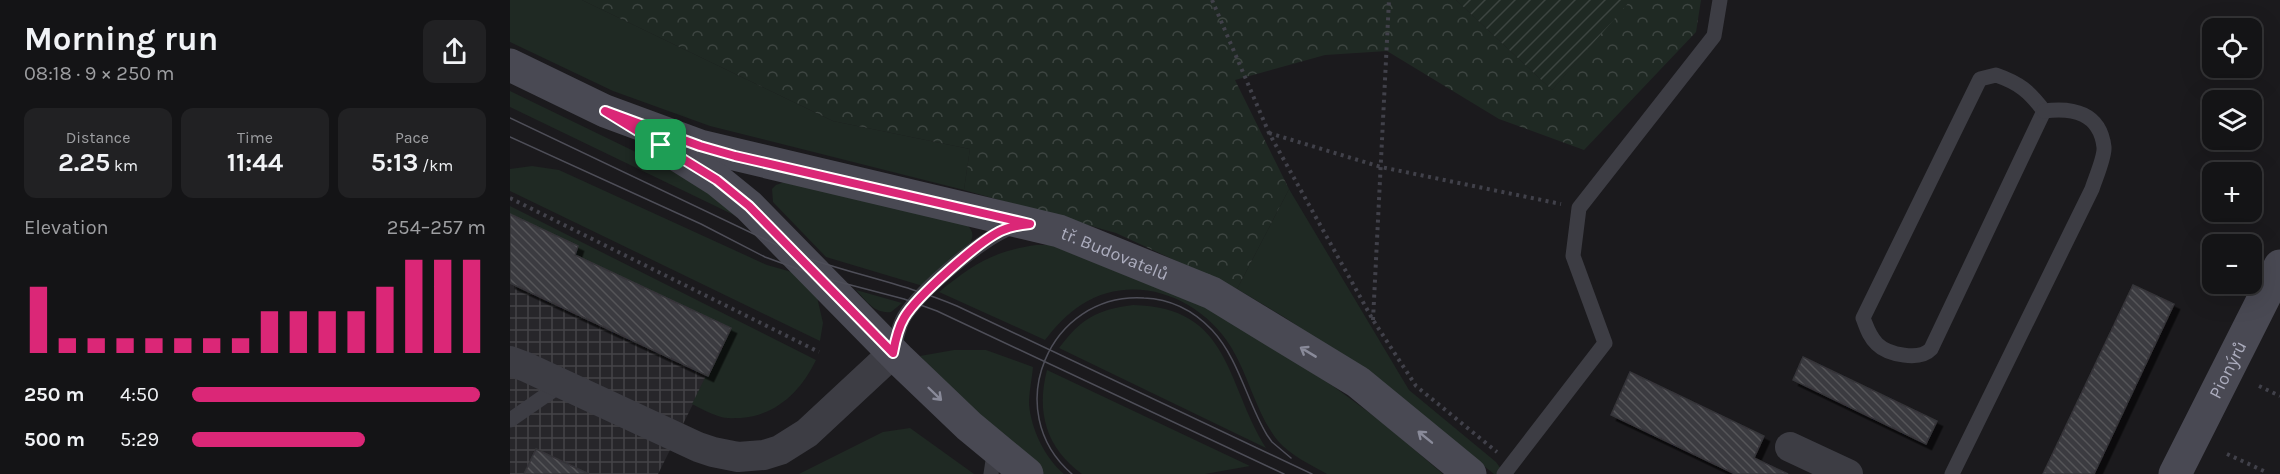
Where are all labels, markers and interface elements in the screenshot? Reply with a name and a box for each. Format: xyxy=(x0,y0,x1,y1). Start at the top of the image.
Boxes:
map controls xyxy=(2202,18,2262,294)
button: locate xyxy=(2202,18,2262,78)
text: Morning run xyxy=(24,20,218,58)
button: share xyxy=(423,20,486,83)
text: 08:18 · 9 × 250 m xyxy=(24,62,175,85)
button: layers xyxy=(2202,90,2262,150)
pin xyxy=(635,119,686,170)
text: Distance xyxy=(66,128,130,147)
text: Time xyxy=(237,128,273,147)
text: Pace xyxy=(395,128,429,147)
icon: arrive xyxy=(644,128,677,161)
text: 2.25 xyxy=(58,147,110,178)
text: 11:44 xyxy=(227,147,283,178)
text: 5:13 xyxy=(371,147,418,178)
text: km xyxy=(110,156,138,175)
text: /km xyxy=(418,156,453,175)
button: + xyxy=(2202,162,2262,222)
text: Elevation xyxy=(24,216,109,239)
text: 254–257 m xyxy=(387,216,486,239)
street label: tř. Budovatelů xyxy=(1058,222,1172,285)
button: − xyxy=(2202,234,2262,294)
street label: Pionýrů xyxy=(2204,337,2251,402)
one-way arrow xyxy=(1300,346,1317,358)
text: 250 m xyxy=(24,383,84,406)
text: 4:50 xyxy=(120,383,159,406)
one-way arrow xyxy=(928,387,943,401)
text: 500 m xyxy=(24,428,85,451)
text: 5:29 xyxy=(120,428,159,451)
one-way arrow xyxy=(1418,430,1433,444)

